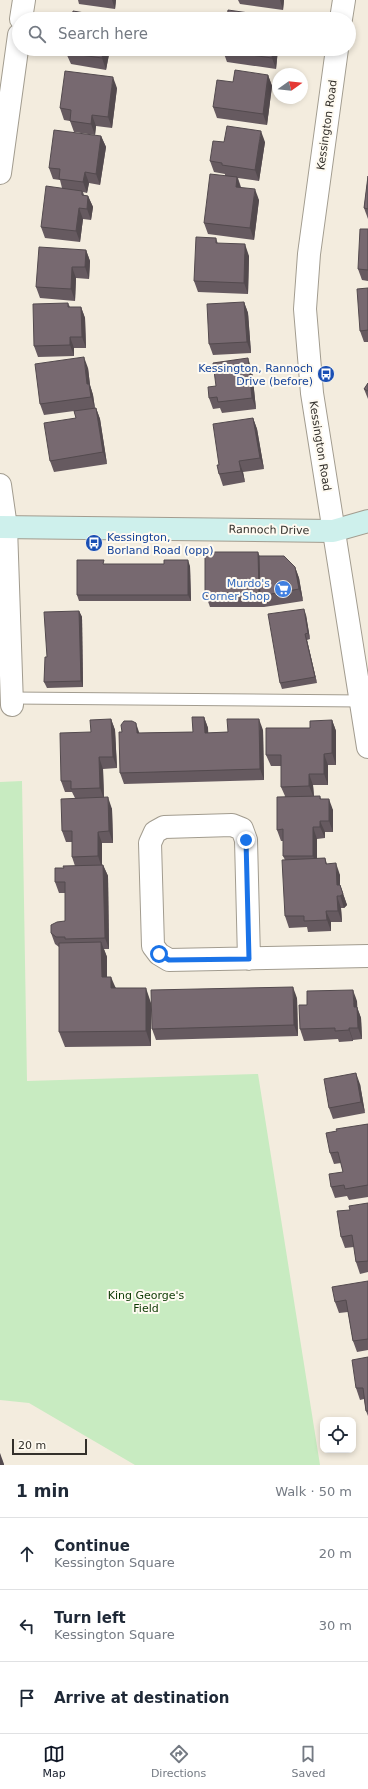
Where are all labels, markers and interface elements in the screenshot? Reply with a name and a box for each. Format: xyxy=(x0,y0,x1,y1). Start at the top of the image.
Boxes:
search box xyxy=(12,12,356,56)
icon: search xyxy=(26,23,48,45)
text: Search here xyxy=(58,25,148,43)
north arrow xyxy=(272,68,308,104)
street label: Kessington Road xyxy=(314,79,340,171)
place label: Kessington, Rannoch Drive (before) xyxy=(198,362,313,388)
bus stop icon: Kessington, Rannoch Drive (before) xyxy=(316,364,336,384)
street label: Kessington Road xyxy=(306,400,334,492)
street label: Rannoch Drive xyxy=(229,523,310,537)
place label: Kessington, Borland Road (opp) xyxy=(107,531,213,557)
bus stop icon: Kessington, Borland Road (opp) xyxy=(84,533,104,553)
place label: Murdo's Corner Shop xyxy=(202,577,270,603)
supermarket icon: Murdo's Corner Shop xyxy=(273,579,293,599)
route end xyxy=(237,831,255,849)
route start xyxy=(150,945,168,963)
park label: King George's Field xyxy=(108,1289,185,1315)
map controls xyxy=(320,1417,356,1453)
button: locate xyxy=(320,1417,356,1453)
scale bar xyxy=(12,1437,87,1456)
text: 20 m xyxy=(18,1439,46,1452)
text: 1 min xyxy=(16,1481,69,1501)
text: Walk · 50 m xyxy=(275,1484,352,1499)
text: Continue xyxy=(54,1537,130,1555)
icon: ahead xyxy=(16,1543,38,1565)
text: 20 m xyxy=(319,1546,352,1561)
text: Kessington Square xyxy=(54,1555,175,1570)
text: Turn left xyxy=(54,1609,126,1627)
icon: left xyxy=(16,1615,38,1637)
text: 30 m xyxy=(319,1618,352,1633)
text: Kessington Square xyxy=(54,1627,175,1642)
icon: arrive xyxy=(16,1687,38,1709)
text: Arrive at destination xyxy=(54,1689,229,1707)
tab: Map xyxy=(43,1743,66,1780)
tab: Directions xyxy=(151,1743,206,1780)
tab: Saved xyxy=(291,1743,325,1780)

